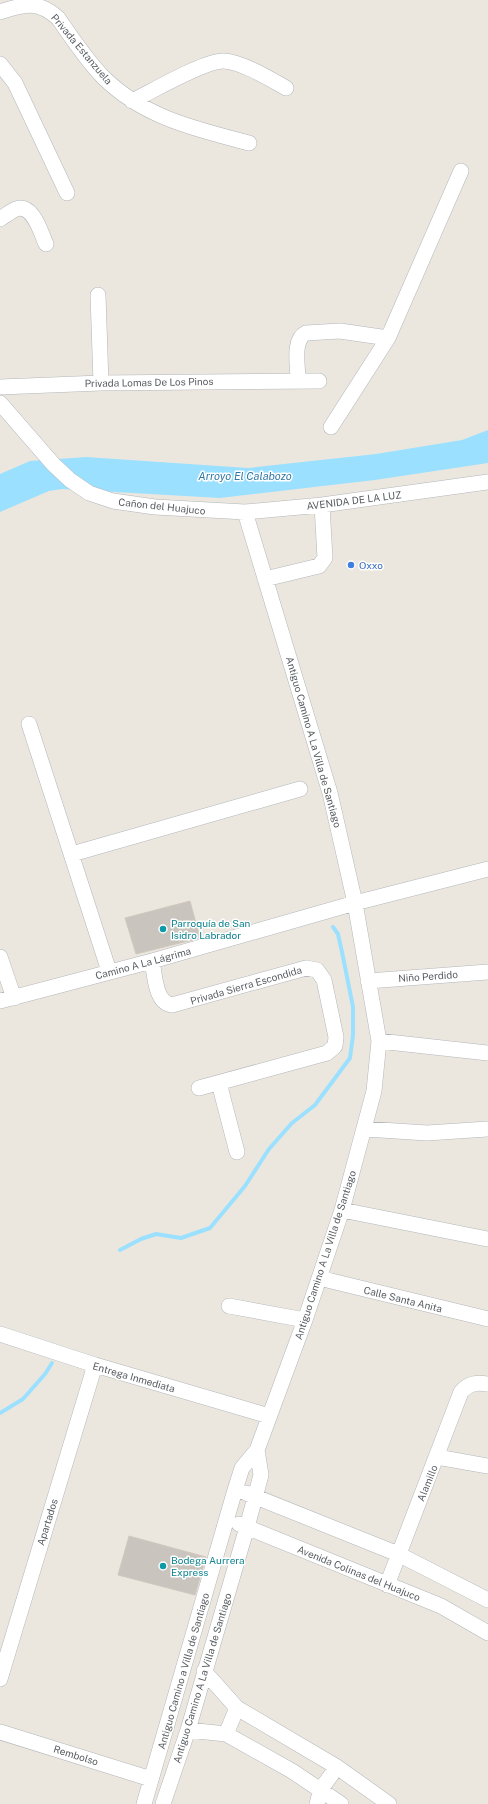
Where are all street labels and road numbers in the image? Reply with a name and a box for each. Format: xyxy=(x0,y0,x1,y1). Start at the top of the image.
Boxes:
street label: Privada Estanzuela xyxy=(49,11,115,87)
street label: Privada Lomas De Los Pinos xyxy=(84,375,214,389)
street label: AVENIDA DE LA LUZ xyxy=(306,488,402,512)
street label: Cañon del Huajuco xyxy=(118,495,206,517)
street label: Antiguo Camino A La Villa de Santiago xyxy=(284,655,344,829)
street label: Camino A La Lágrima xyxy=(94,944,192,982)
street label: Privada Sierra Escondida xyxy=(189,963,303,1007)
street label: Niño Perdido xyxy=(398,968,459,984)
street label: Antiguo Camino A La Villa de Santiago xyxy=(292,1168,358,1341)
street label: Calle Santa Anita xyxy=(363,1283,443,1315)
street label: Entrega Inmediata xyxy=(91,1359,177,1395)
street label: Alamillo xyxy=(414,1463,440,1503)
street label: Apartados xyxy=(34,1497,60,1547)
street label: Avenida Colinas del Huajuco xyxy=(296,1543,423,1603)
street label: Antiguo Camino a Villa de Santiago xyxy=(155,1591,211,1751)
street label: Antiguo Camino A La Villa de Santiago xyxy=(170,1591,234,1765)
street label: Rembolso xyxy=(52,1743,100,1768)

